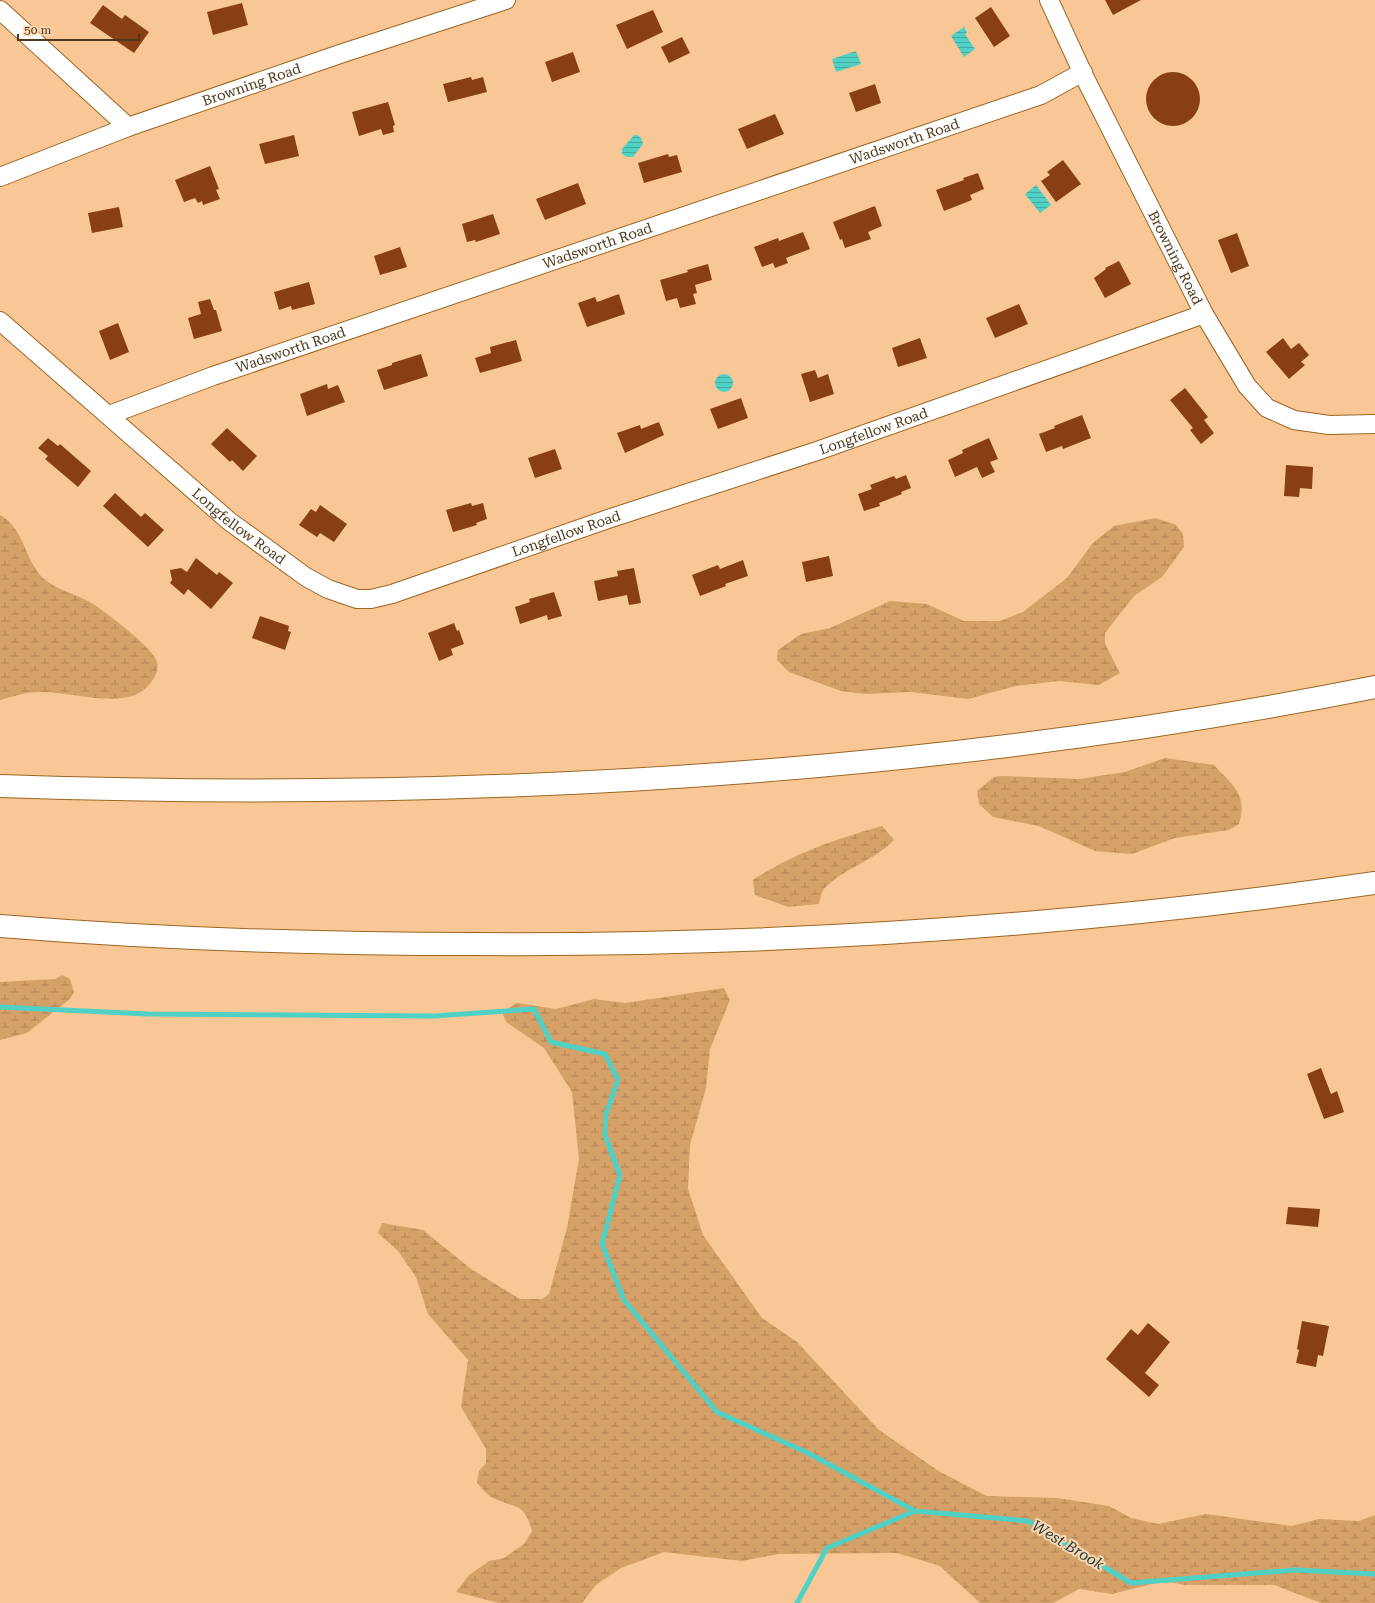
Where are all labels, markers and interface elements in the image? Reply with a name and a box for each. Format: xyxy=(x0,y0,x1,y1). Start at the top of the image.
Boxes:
scale bar xyxy=(18,16,139,42)
text: 50 m xyxy=(24,23,51,37)
street label: Browning Road xyxy=(200,60,303,109)
street label: Wadsworth Road xyxy=(847,115,961,167)
street label: Browning Road xyxy=(1145,208,1206,307)
street label: Wadsworth Road xyxy=(540,220,654,272)
street label: Wadsworth Road xyxy=(234,324,348,376)
street label: Longfellow Road xyxy=(817,404,930,458)
street label: Longfellow Road xyxy=(189,485,289,567)
street label: Longfellow Road xyxy=(510,507,623,560)
water label: West Brook xyxy=(1029,1516,1108,1574)

